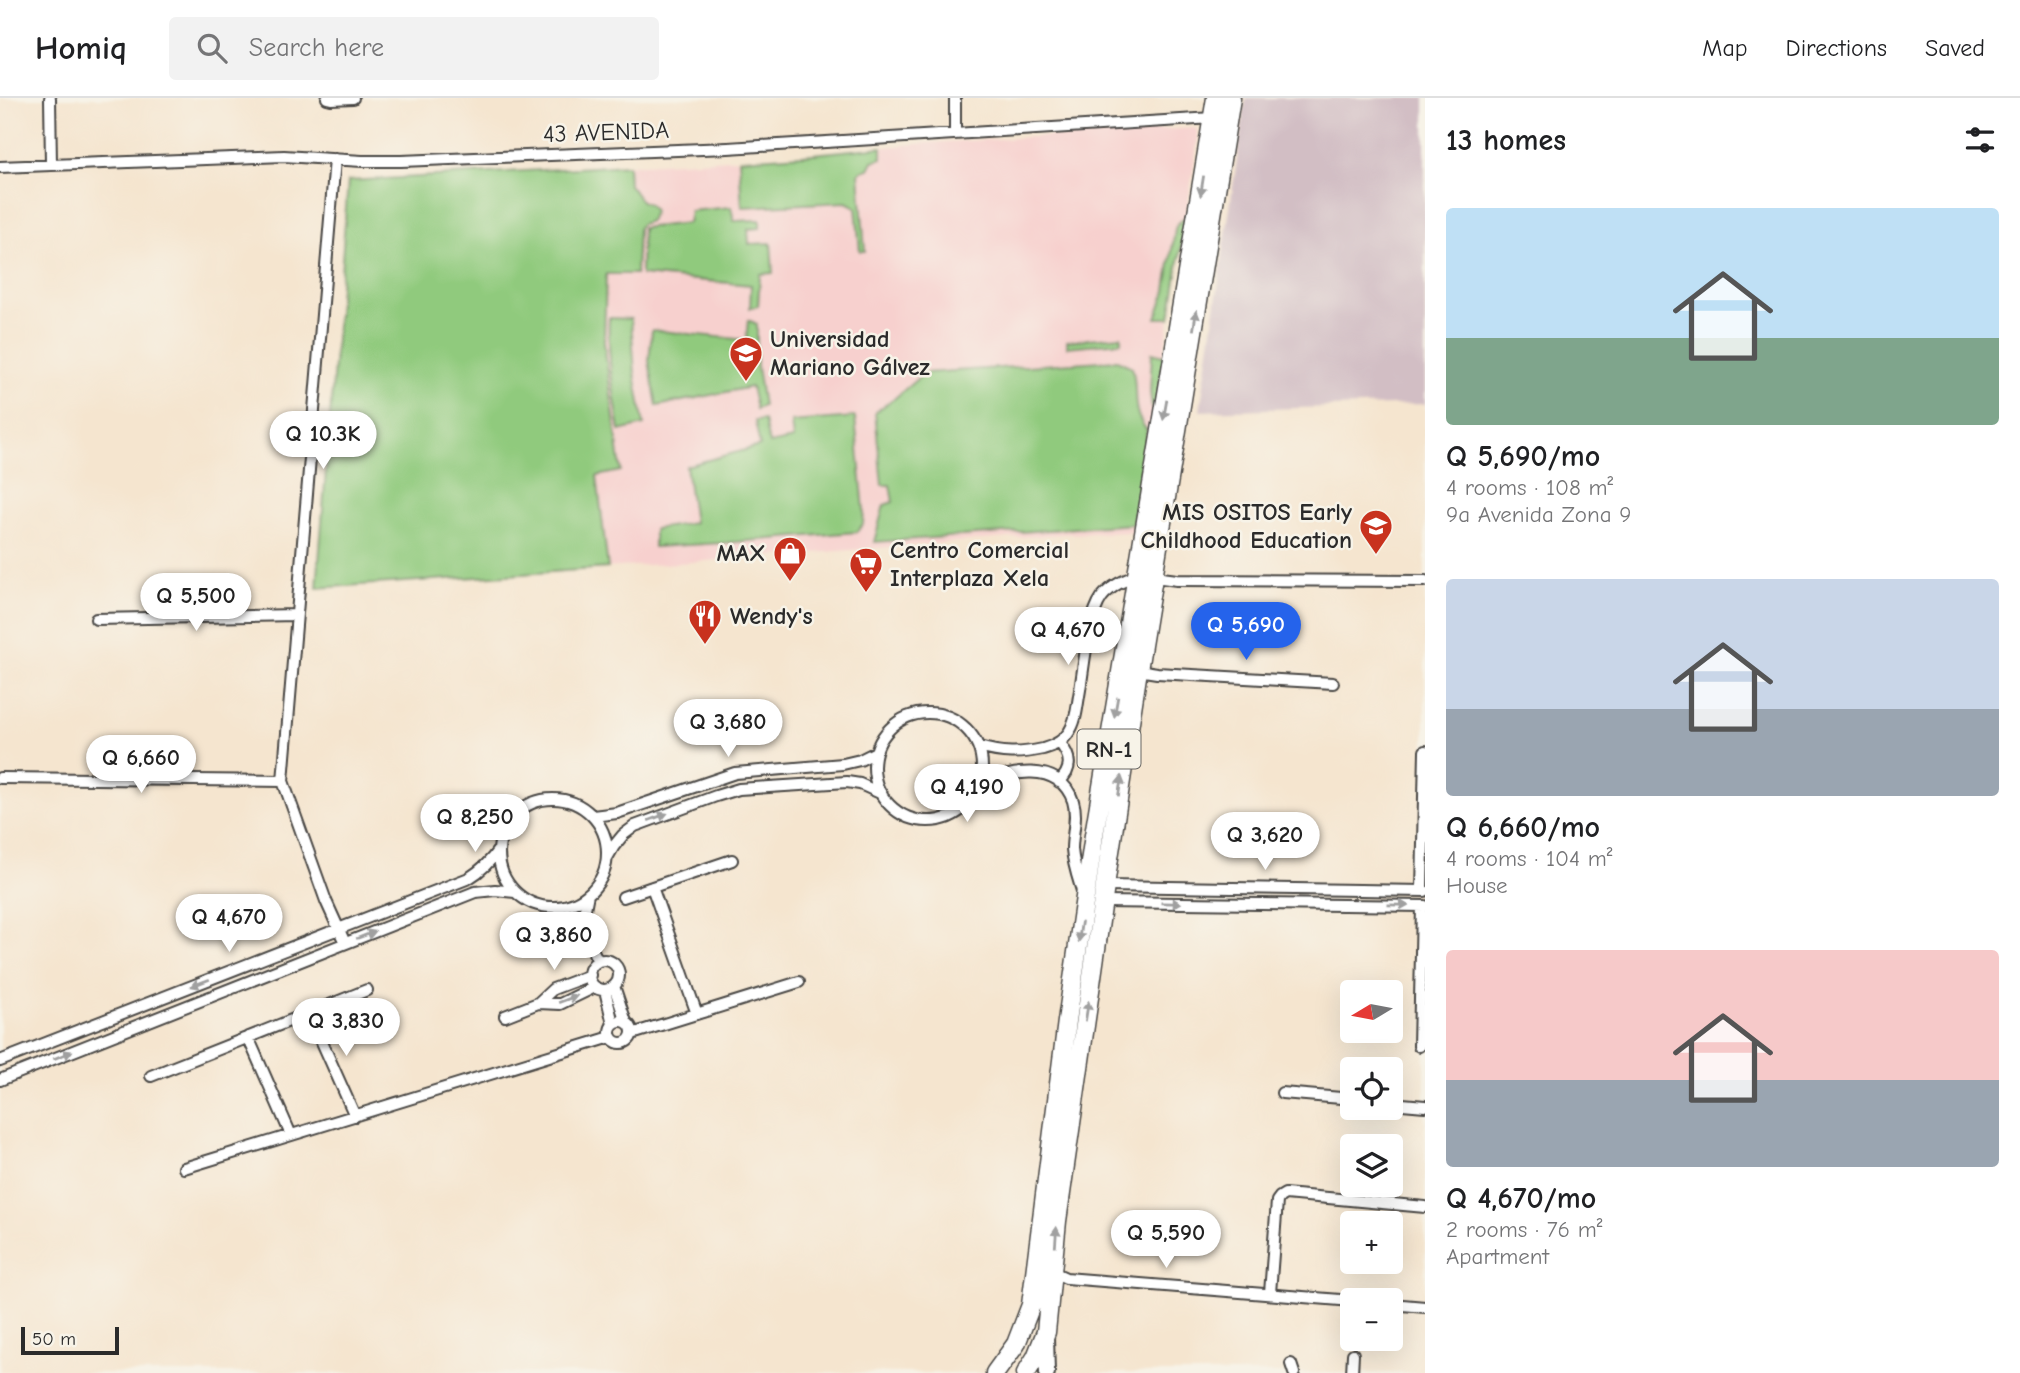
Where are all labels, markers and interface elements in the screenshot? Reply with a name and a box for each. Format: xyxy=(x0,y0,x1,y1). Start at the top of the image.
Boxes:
search box xyxy=(169,17,659,80)
text: Homiq xyxy=(35,29,127,67)
icon: search xyxy=(193,29,231,67)
text: Search here xyxy=(249,33,384,63)
text: Map xyxy=(1702,34,1748,62)
text: Directions xyxy=(1786,34,1887,62)
text: Saved xyxy=(1925,34,1985,62)
street label: 43 AVENIDA xyxy=(542,116,670,148)
icon: filters xyxy=(1961,121,1999,159)
text: 13 homes xyxy=(1446,123,1566,158)
one-way arrow xyxy=(1196,175,1207,197)
icon: home xyxy=(1660,253,1786,379)
one-way arrow xyxy=(1190,309,1201,331)
place label: Universidad Mariano Gálvez xyxy=(770,325,931,381)
school or university icon: Universidad Mariano Gálvez xyxy=(727,334,765,383)
one-way arrow xyxy=(1160,399,1171,421)
pin: Q 10.3K xyxy=(258,412,388,471)
text: Q 10.3K xyxy=(286,420,360,447)
text: Q 5,690/mo xyxy=(1446,439,1600,474)
text: 4 rooms · 108 m² xyxy=(1446,474,1613,501)
place label: MIS OSITOS Early Childhood Education xyxy=(1141,498,1352,554)
text: 9a Avenida Zona 9 xyxy=(1446,501,1632,528)
school or university icon: MIS OSITOS Early Childhood Education xyxy=(1357,507,1395,556)
shop icon: MAX xyxy=(771,534,809,583)
place label: Centro Comercial Interplaza Xela xyxy=(890,536,1069,592)
place label: MAX xyxy=(716,539,766,567)
supermarket icon: Centro Comercial Interplaza Xela xyxy=(847,545,885,594)
pin: Q 5,500 xyxy=(131,574,261,633)
text: Q 5,500 xyxy=(156,582,236,609)
restaurant icon: Wendy's xyxy=(686,597,724,646)
place label: Wendy's xyxy=(730,602,813,630)
pin: Q 5,690 xyxy=(1181,602,1311,662)
pin: Q 4,670 xyxy=(1003,608,1133,667)
text: Q 5,690 xyxy=(1207,611,1285,638)
text: Q 4,670 xyxy=(1031,616,1105,643)
icon: home xyxy=(1660,624,1786,750)
one-way arrow xyxy=(1110,696,1121,718)
pin: Q 3,680 xyxy=(663,700,793,759)
text: Q 3,680 xyxy=(690,708,766,735)
road number: RN-1 xyxy=(1078,730,1140,768)
pin: Q 6,660 xyxy=(76,736,206,795)
text: Q 6,660 xyxy=(102,744,180,771)
pin: Q 4,190 xyxy=(902,764,1032,824)
text: Q 4,190 xyxy=(930,773,1004,800)
one-way arrow xyxy=(1115,775,1126,797)
pin: Q 8,250 xyxy=(410,794,540,854)
text: Q 8,250 xyxy=(436,803,514,830)
text: Q 6,660/mo xyxy=(1446,810,1600,845)
one-way arrow xyxy=(648,811,669,822)
pin: Q 3,620 xyxy=(1200,812,1330,872)
text: Q 3,620 xyxy=(1227,821,1303,848)
text: 4 rooms · 104 m² xyxy=(1446,845,1613,872)
text: House xyxy=(1446,872,1508,899)
pin: Q 4,670 xyxy=(164,894,294,954)
one-way arrow xyxy=(1160,897,1182,909)
one-way arrow xyxy=(1388,899,1410,911)
text: Q 4,670 xyxy=(192,903,266,930)
pin: Q 3,860 xyxy=(489,912,619,972)
text: Q 3,860 xyxy=(516,921,592,948)
one-way arrow xyxy=(1075,921,1086,943)
one-way arrow xyxy=(356,929,377,940)
one-way arrow xyxy=(189,977,210,988)
north arrow xyxy=(1340,980,1404,1043)
map controls xyxy=(1340,980,1403,1351)
one-way arrow xyxy=(557,993,578,1004)
icon: home xyxy=(1660,995,1786,1121)
pin: Q 3,830 xyxy=(281,998,411,1058)
one-way arrow xyxy=(1082,1000,1093,1022)
text: Q 3,830 xyxy=(308,1007,384,1034)
one-way arrow xyxy=(53,1049,74,1060)
button: locate xyxy=(1340,1057,1403,1120)
button: layers xyxy=(1340,1134,1403,1197)
text: Q 4,670/mo xyxy=(1446,1181,1596,1216)
pin: Q 5,590 xyxy=(1101,1210,1231,1270)
button: + xyxy=(1340,1211,1403,1274)
text: 2 rooms · 76 m² xyxy=(1446,1216,1602,1243)
text: Q 5,590 xyxy=(1127,1219,1205,1246)
one-way arrow xyxy=(1050,1225,1061,1247)
text: Apartment xyxy=(1446,1243,1549,1270)
button: − xyxy=(1340,1288,1403,1351)
scale bar xyxy=(21,1324,119,1356)
text: 50 m xyxy=(32,1328,76,1350)

